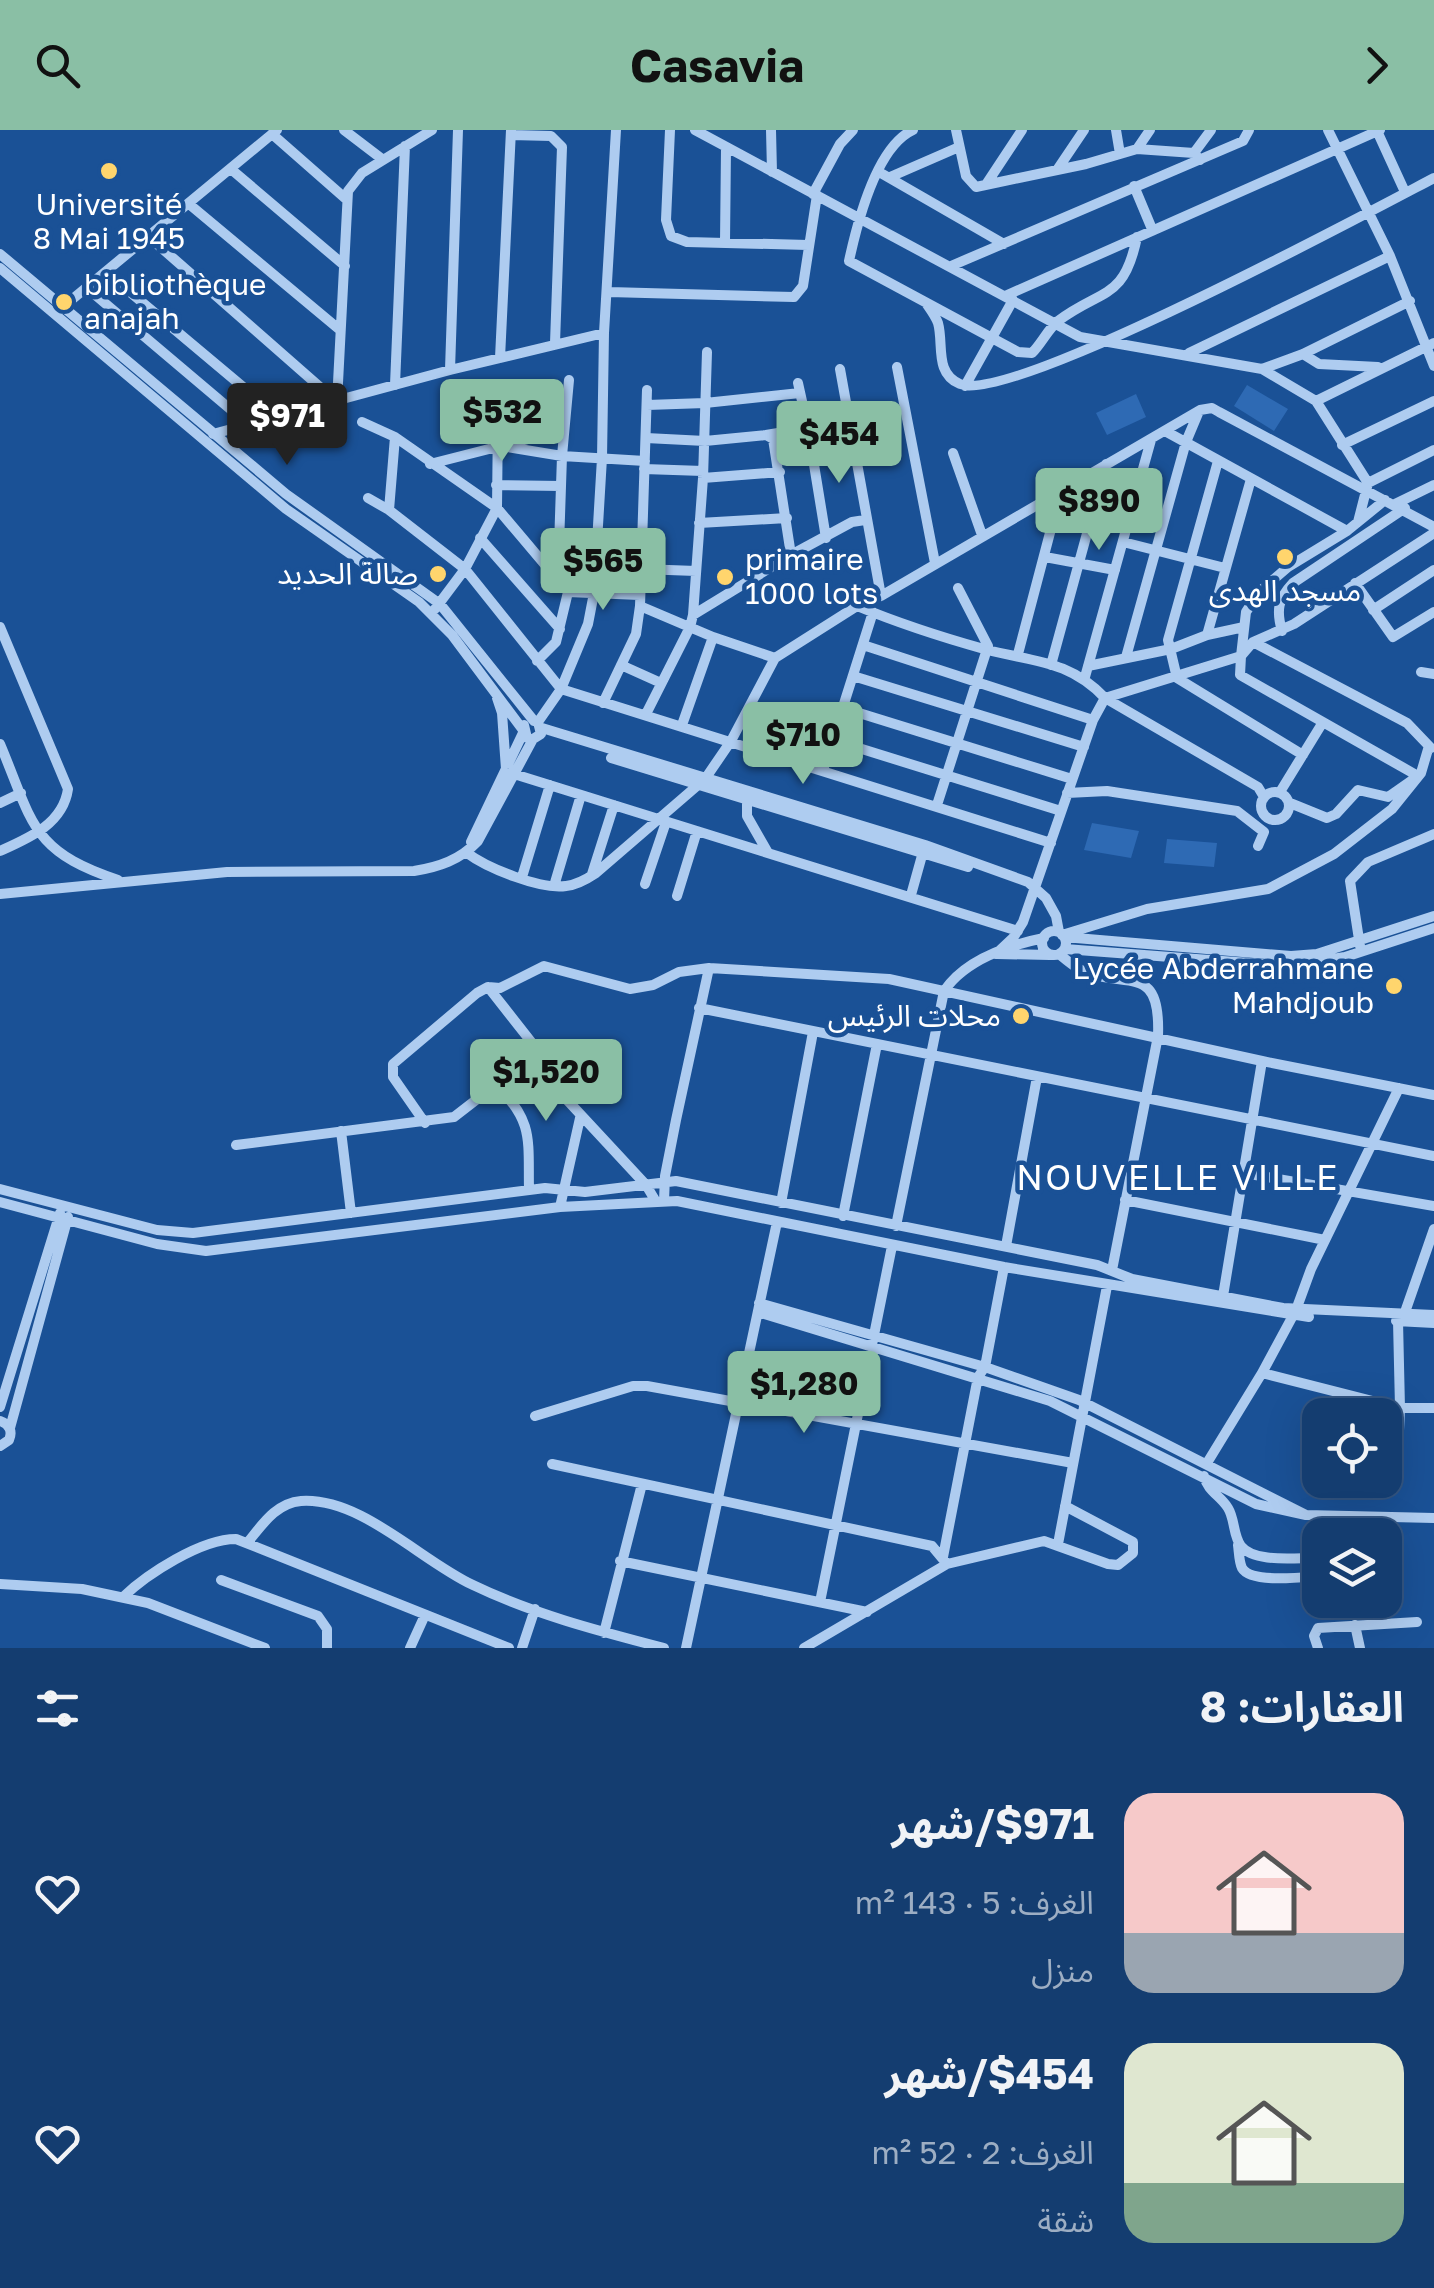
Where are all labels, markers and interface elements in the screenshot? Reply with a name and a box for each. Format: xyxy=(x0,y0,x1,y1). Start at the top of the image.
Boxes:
icon: search xyxy=(30,38,85,93)
text: Casavia xyxy=(630,38,804,92)
icon: forward xyxy=(1349,38,1404,93)
marker: Université 8 Mai 1945 xyxy=(98,160,120,182)
place label: Université 8 Mai 1945 xyxy=(33,186,185,256)
place label: bibliothèque anajah xyxy=(84,266,266,336)
marker: bibliothèque anajah xyxy=(53,291,75,313)
pin: $532 xyxy=(443,379,561,464)
pin: $971 xyxy=(228,383,346,468)
text: $532 xyxy=(462,392,542,430)
text: $971 xyxy=(249,396,325,434)
pin: $454 xyxy=(780,401,898,486)
text: $454 xyxy=(799,414,879,452)
pin: $890 xyxy=(1040,468,1158,553)
text: $890 xyxy=(1057,481,1141,519)
pin: $565 xyxy=(544,528,662,613)
text: $565 xyxy=(563,541,643,579)
place label: primaire 1000 lots xyxy=(745,541,878,611)
marker: مسجد الهدى xyxy=(1274,546,1296,568)
place label: صالة الحديد xyxy=(277,555,418,591)
marker: صالة الحديد xyxy=(427,563,449,585)
marker: primaire 1000 lots xyxy=(714,566,736,588)
place label: مسجد الهدى xyxy=(1209,572,1361,608)
pin: $710 xyxy=(744,702,862,787)
text: $710 xyxy=(765,715,841,753)
place label: Lycée Abderrahmane Mahdjoub xyxy=(1072,950,1374,1020)
marker: Lycée Abderrahmane Mahdjoub xyxy=(1383,975,1405,997)
place label: محلات الرئيس xyxy=(828,997,1001,1033)
marker: محلات الرئيس xyxy=(1010,1005,1032,1027)
pin: $1,520 xyxy=(465,1039,627,1124)
text: $1,520 xyxy=(492,1052,600,1090)
district label: NOUVELLE VILLE xyxy=(1016,1156,1340,1198)
pin: $1,280 xyxy=(723,1351,885,1436)
text: $1,280 xyxy=(750,1364,858,1402)
map controls xyxy=(1302,1398,1402,1618)
button: locate xyxy=(1302,1398,1402,1498)
button: layers xyxy=(1302,1518,1402,1618)
icon: filters xyxy=(30,1681,85,1736)
text: العقارات: 8 xyxy=(1200,1681,1404,1731)
text: $971/شهر xyxy=(892,1798,1094,1848)
icon: home xyxy=(1204,1833,1324,1953)
icon: heart xyxy=(30,1866,85,1921)
text: الغرف: 5 · 143 m² xyxy=(855,1883,1094,1921)
text: منزل xyxy=(1031,1951,1094,1989)
text: $454/شهر xyxy=(885,2048,1094,2098)
icon: home xyxy=(1204,2083,1324,2203)
icon: heart xyxy=(30,2116,85,2171)
text: الغرف: 2 · 52 m² xyxy=(871,2133,1094,2171)
text: شقة xyxy=(1038,2201,1094,2239)

